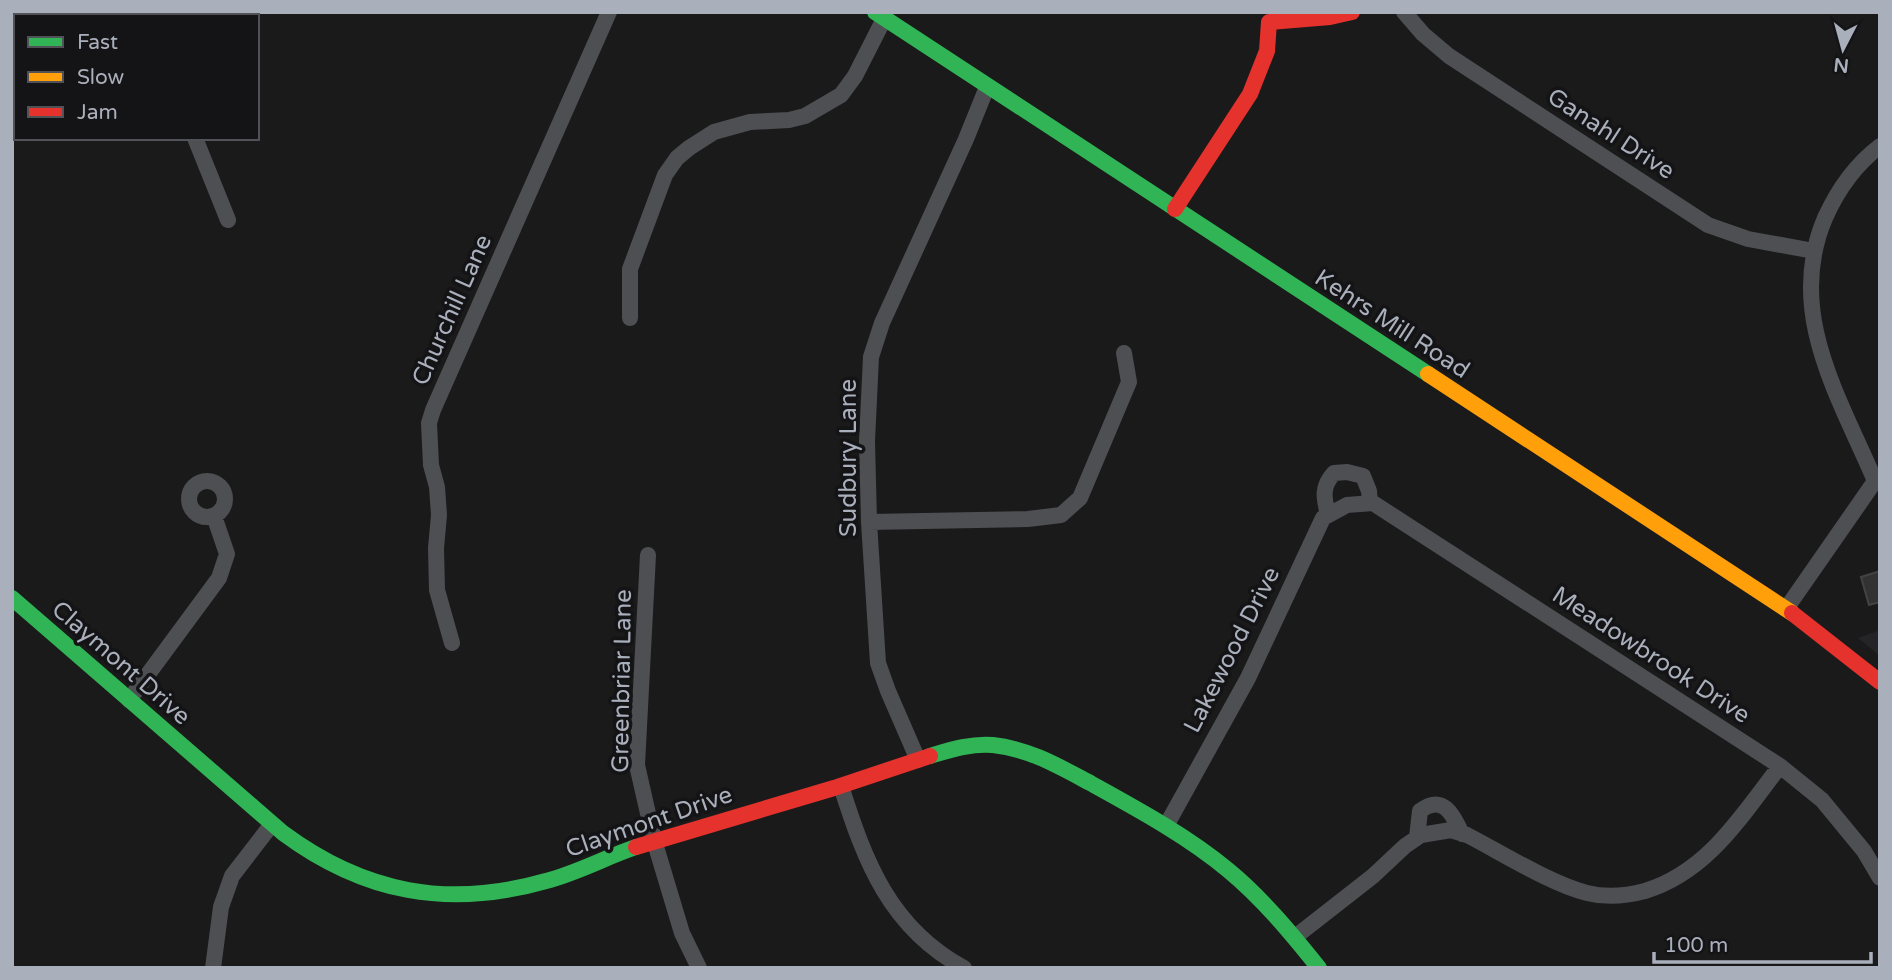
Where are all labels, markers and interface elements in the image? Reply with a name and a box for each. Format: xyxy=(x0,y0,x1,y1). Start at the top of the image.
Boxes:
legend xyxy=(14,14,259,140)
north arrow xyxy=(1808,14,1878,84)
text: Fast xyxy=(77,30,118,55)
text: N xyxy=(1833,53,1850,77)
text: Slow xyxy=(77,65,125,90)
street label: Ganahl Drive xyxy=(1542,82,1680,186)
text: Jam xyxy=(77,100,118,125)
street label: Churchill Lane xyxy=(406,230,498,390)
street label: Kehrs Mill Road xyxy=(1309,263,1475,385)
street label: Sudbury Lane xyxy=(834,379,863,537)
street label: Lakewood Drive xyxy=(1178,562,1286,738)
street label: Meadowbrook Drive xyxy=(1547,580,1755,730)
street label: Greenbriar Lane xyxy=(606,589,638,773)
street label: Claymont Drive xyxy=(46,595,196,731)
street label: Claymont Drive xyxy=(562,780,736,864)
scale bar xyxy=(1654,920,1871,964)
text: 100 m xyxy=(1664,933,1728,958)

